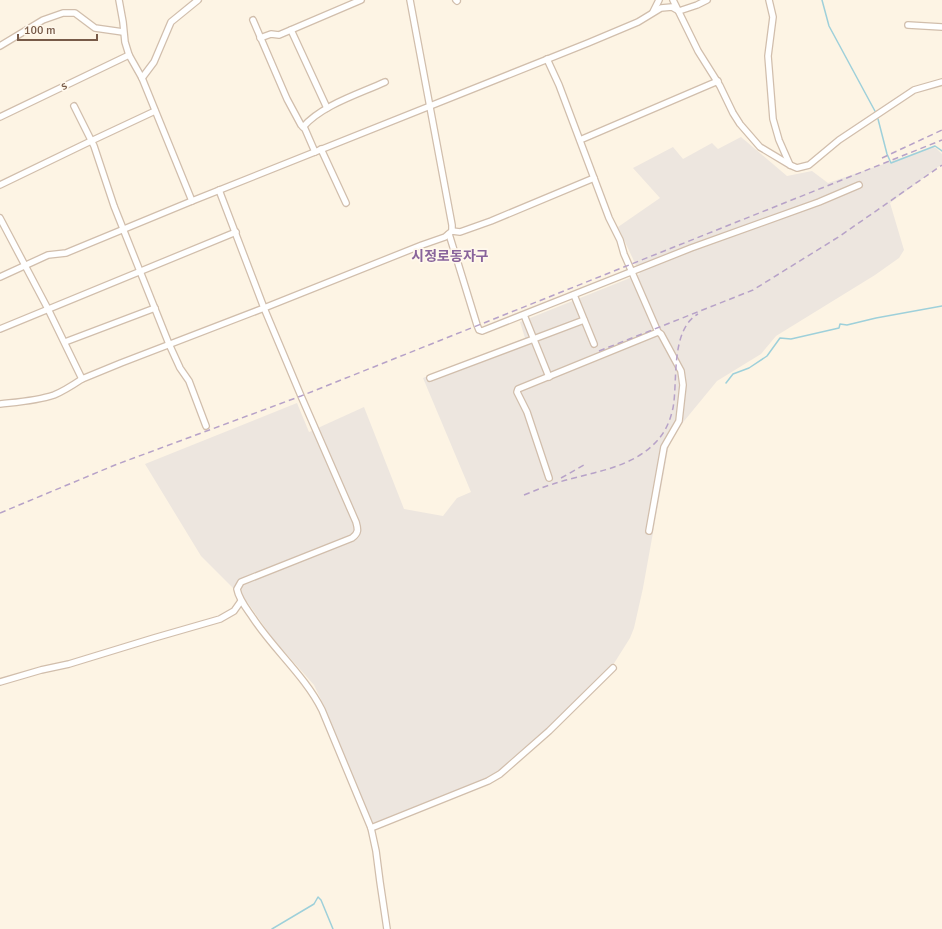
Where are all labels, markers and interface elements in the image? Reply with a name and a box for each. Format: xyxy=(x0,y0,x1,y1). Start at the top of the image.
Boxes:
scale bar xyxy=(18,16,97,42)
text: 100 m xyxy=(24,23,56,38)
street label: s xyxy=(58,78,70,94)
district label: 시정로동자구 xyxy=(411,248,489,265)

